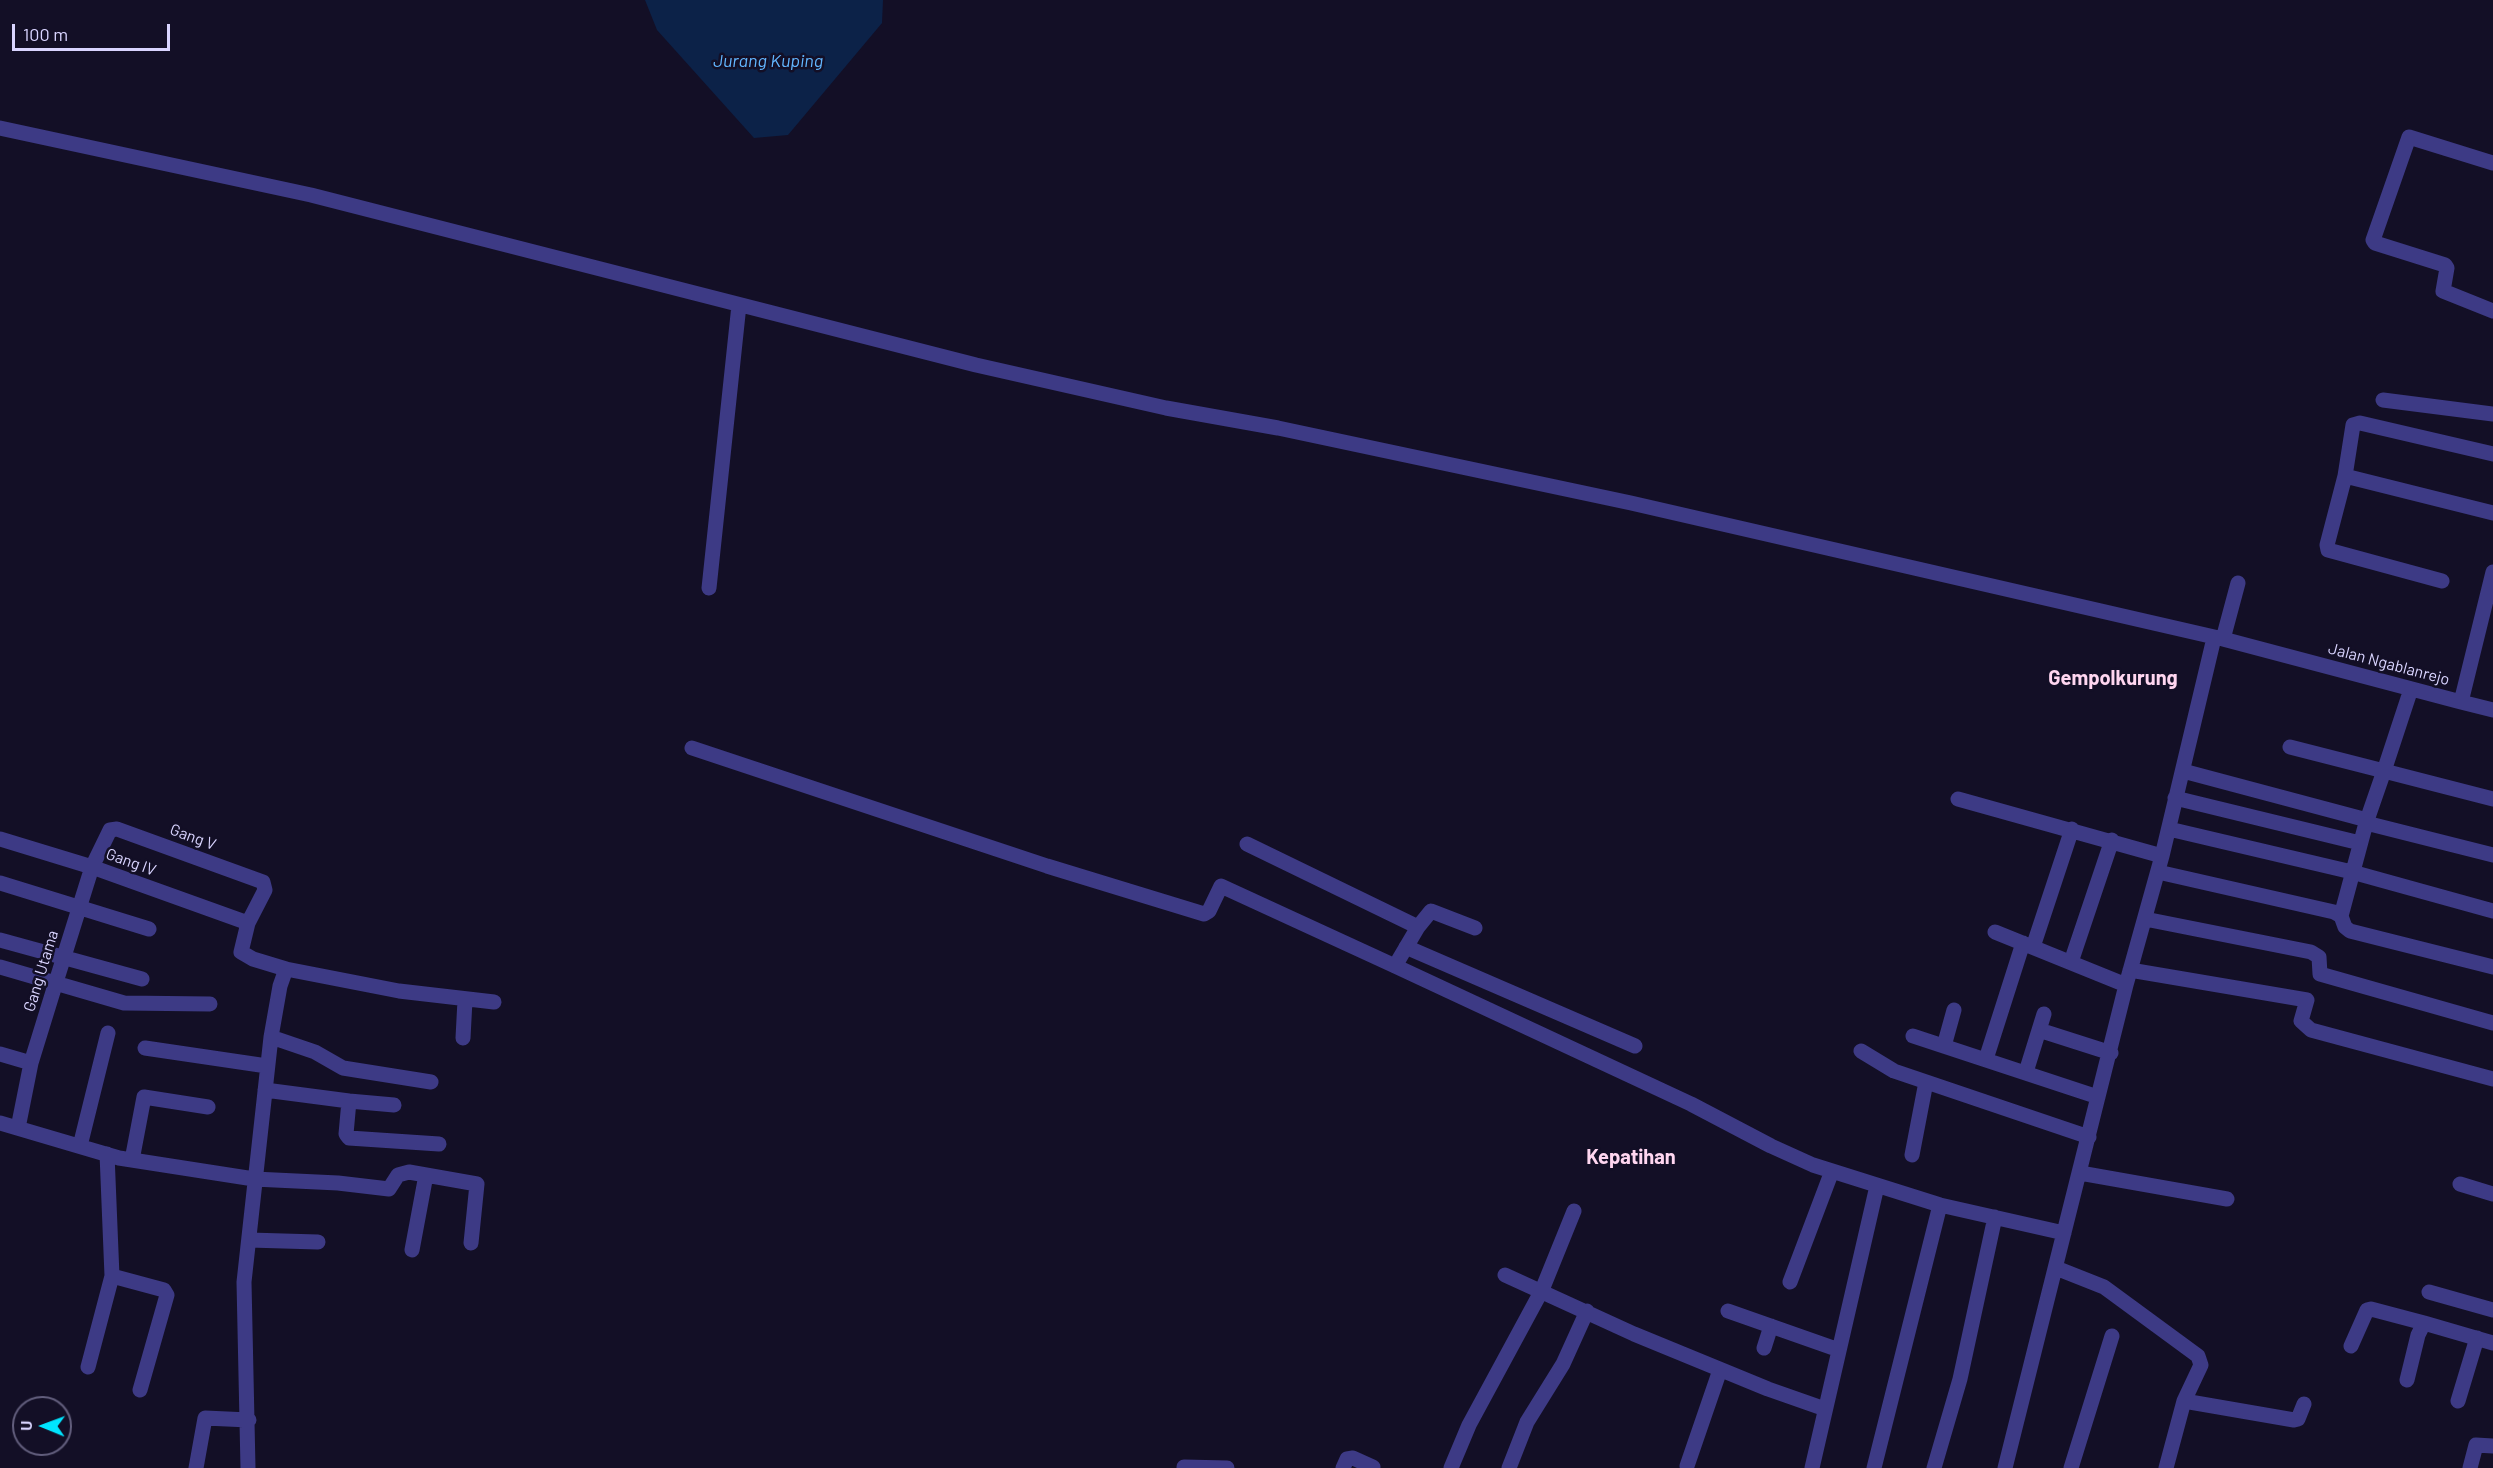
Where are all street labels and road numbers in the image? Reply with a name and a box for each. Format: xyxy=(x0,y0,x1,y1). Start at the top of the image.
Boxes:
street label: Jalan Ngablanrejo xyxy=(2326,639,2452,689)
street label: Gang V xyxy=(167,820,219,854)
street label: Gang IV xyxy=(103,844,159,880)
street label: Gang Utama xyxy=(20,928,62,1014)

